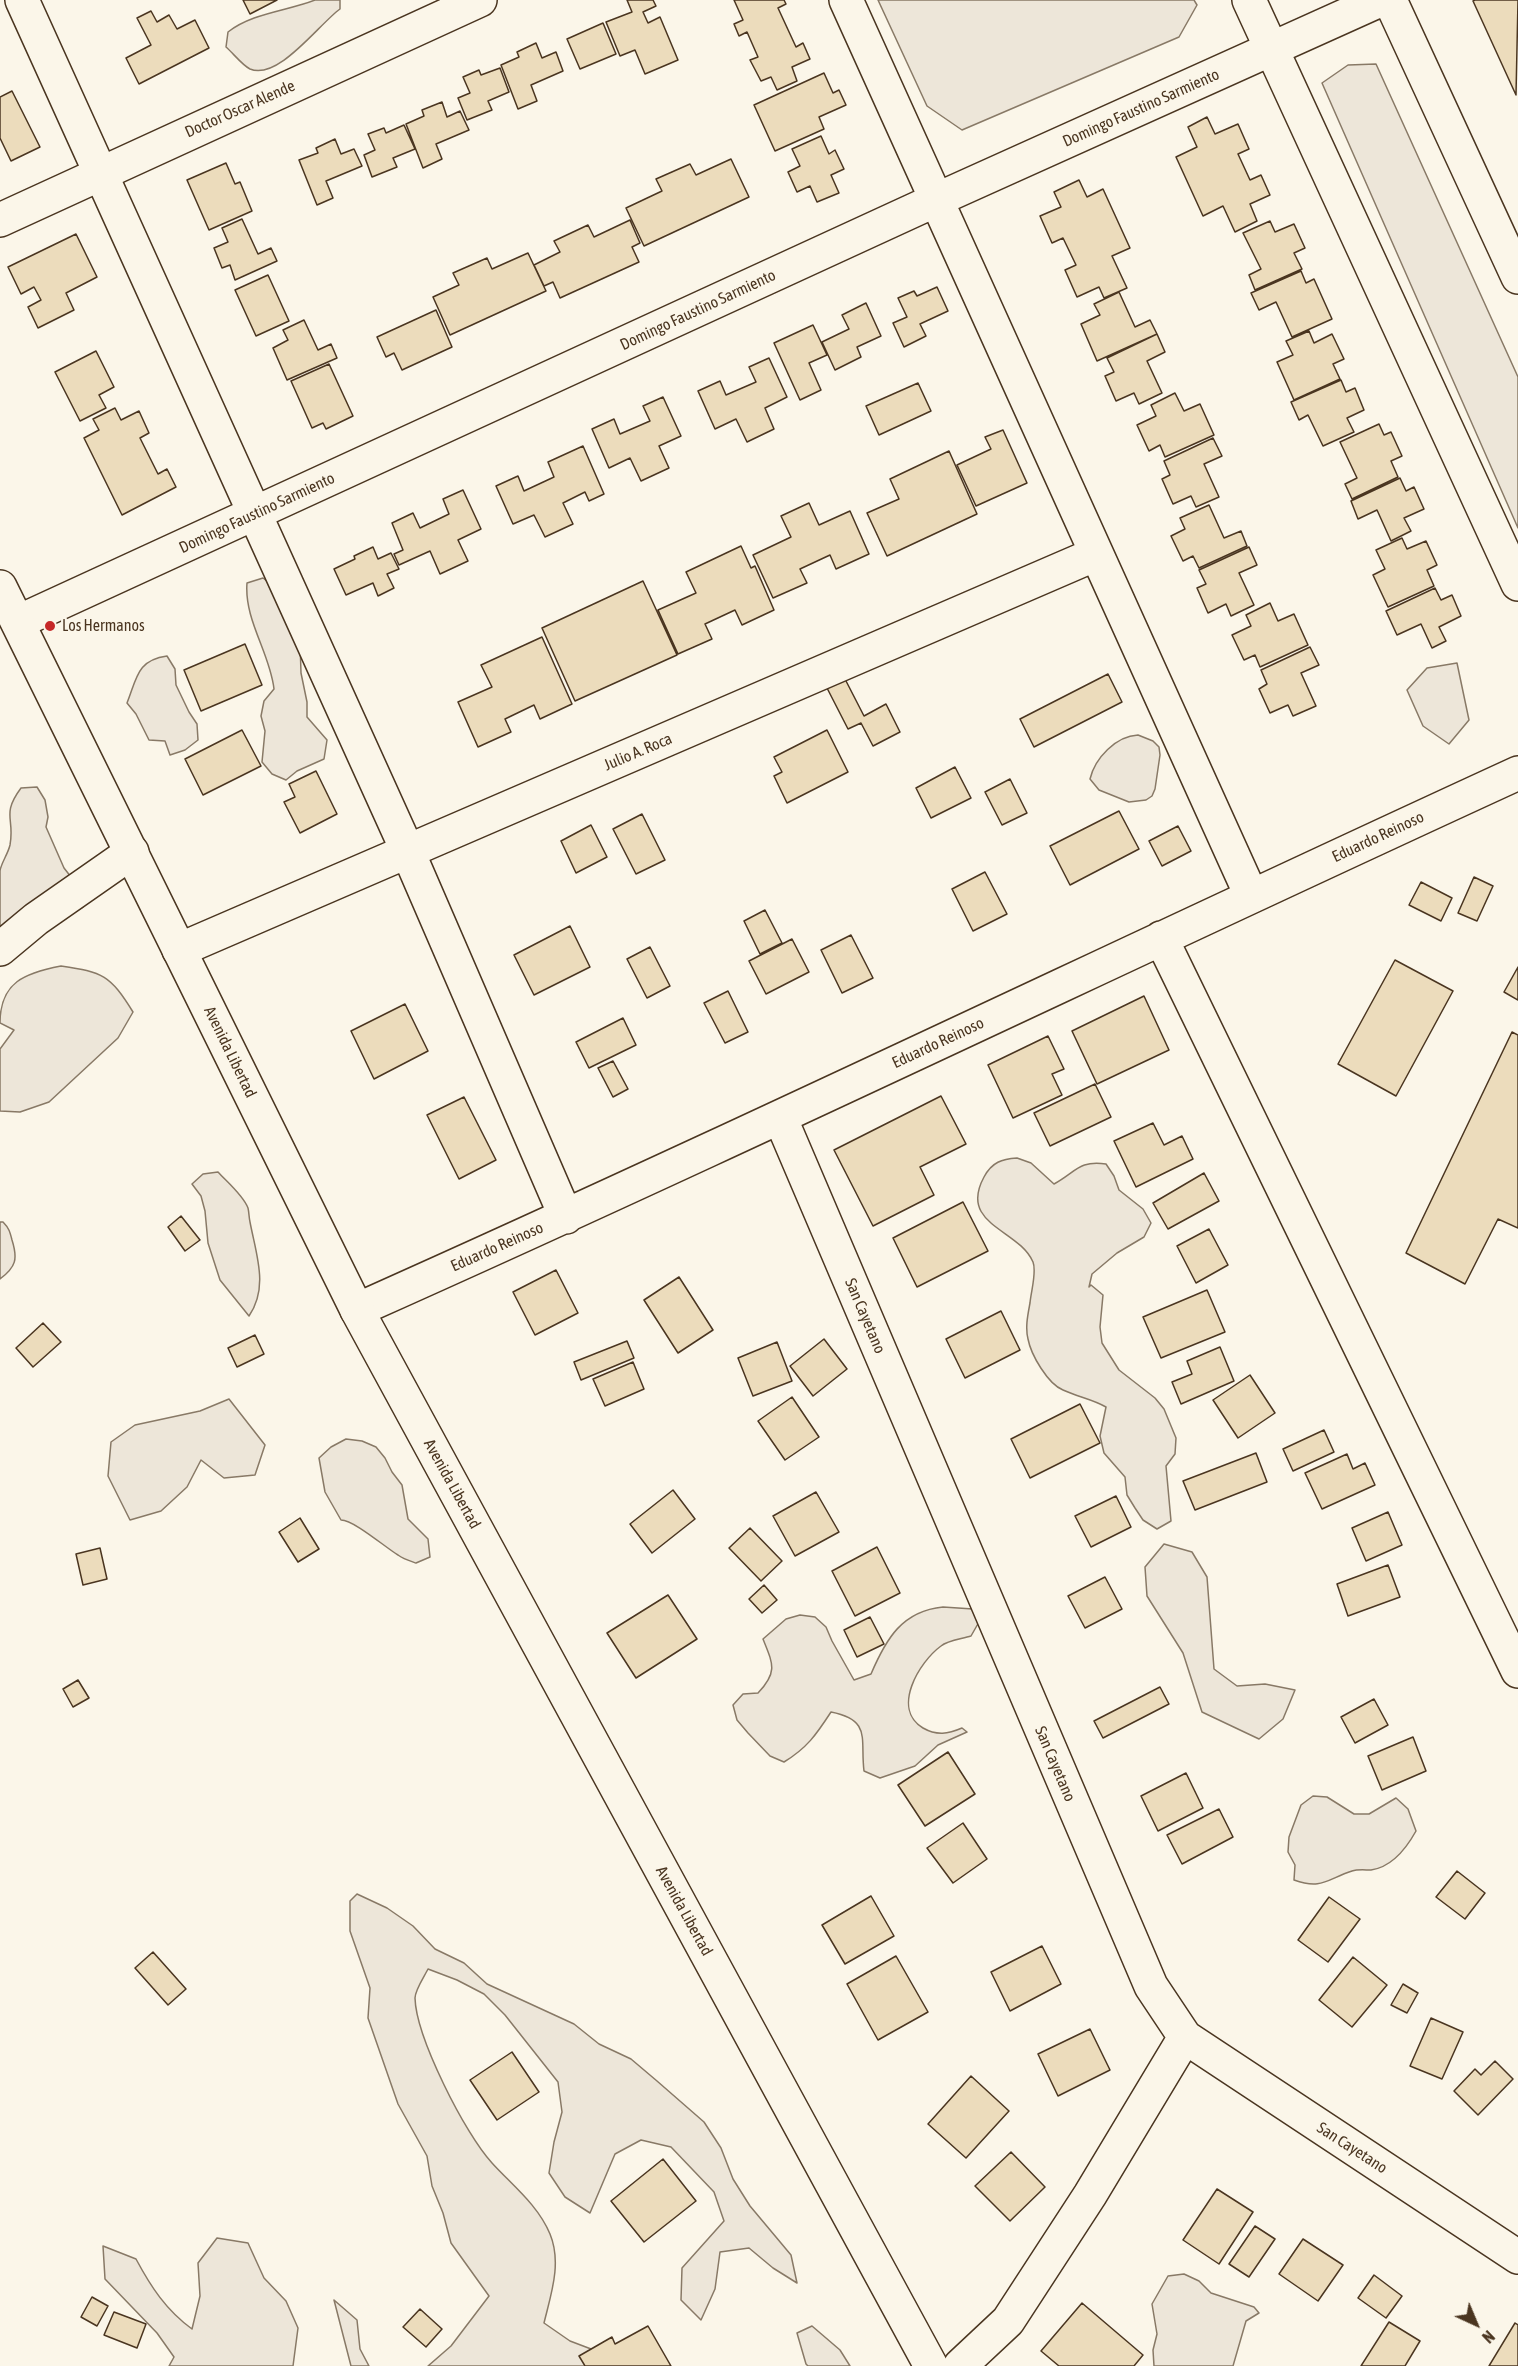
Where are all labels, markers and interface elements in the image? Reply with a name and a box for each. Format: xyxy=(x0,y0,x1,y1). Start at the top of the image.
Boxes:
street label: Domingo Faustino Sarmiento xyxy=(1060,65,1222,151)
street label: Doctor Oscar Alende xyxy=(182,76,298,142)
street label: Domingo Faustino Sarmiento xyxy=(617,265,779,355)
street label: Domingo Faustino Sarmiento xyxy=(176,468,338,558)
place label: Los Hermanos xyxy=(62,616,145,636)
marker: Los Hermanos xyxy=(43,619,57,633)
street label: Julio A. Roca xyxy=(601,729,675,775)
street label: Eduardo Reinoso xyxy=(1329,807,1427,867)
street label: Avenida Libertad xyxy=(200,1003,260,1101)
street label: Eduardo Reinoso xyxy=(889,1013,987,1073)
street label: Eduardo Reinoso xyxy=(448,1218,546,1276)
street label: San Cayetano xyxy=(841,1276,889,1356)
street label: Avenida Libertad xyxy=(420,1436,484,1532)
street label: San Cayetano xyxy=(1031,1724,1079,1804)
street label: Avenida Libertad xyxy=(652,1863,716,1959)
street label: San Cayetano xyxy=(1313,2118,1391,2178)
north arrow xyxy=(1446,2294,1506,2354)
text: N xyxy=(1479,2327,1498,2347)

